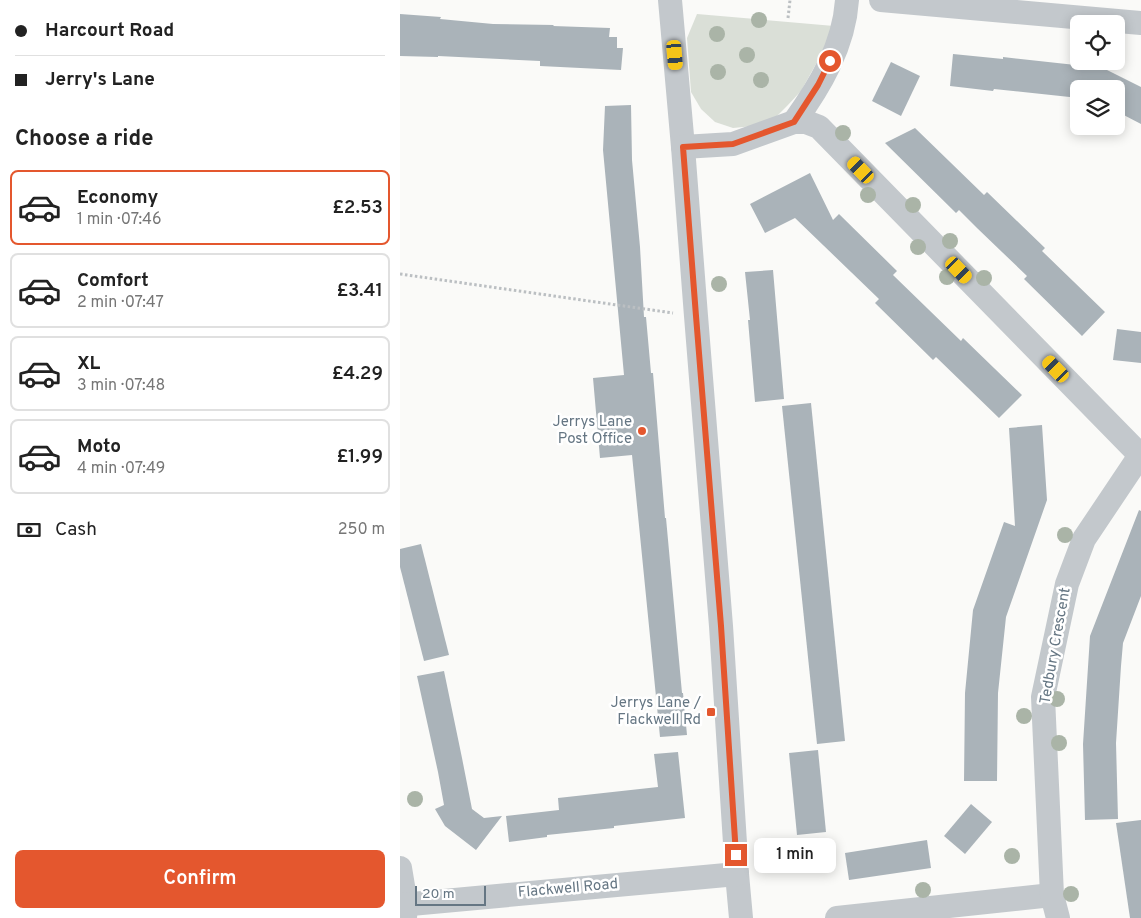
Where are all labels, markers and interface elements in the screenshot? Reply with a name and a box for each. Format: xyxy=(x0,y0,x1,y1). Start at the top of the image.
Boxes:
map controls xyxy=(1070,15,1125,135)
button: locate xyxy=(1070,15,1125,70)
text: Harcourt Road xyxy=(45,19,174,43)
car xyxy=(666,39,683,71)
route start xyxy=(819,50,841,72)
text: Jerry's Lane xyxy=(45,68,155,92)
button: layers xyxy=(1070,80,1125,135)
text: Choose a ride xyxy=(15,126,153,153)
car xyxy=(845,154,876,186)
icon: car xyxy=(17,185,62,230)
text: Economy xyxy=(77,186,158,210)
text: £2.53 xyxy=(332,196,383,220)
text: 1 min · 07:46 xyxy=(77,210,161,230)
car xyxy=(943,254,974,286)
icon: car xyxy=(17,268,62,313)
text: Comfort xyxy=(77,269,149,293)
text: £3.41 xyxy=(336,279,383,303)
text: 2 min · 07:47 xyxy=(77,293,164,313)
icon: car xyxy=(17,351,62,396)
text: XL xyxy=(77,352,100,376)
car xyxy=(1040,353,1071,385)
text: £4.29 xyxy=(332,362,383,386)
text: 3 min · 07:48 xyxy=(77,376,165,396)
place label: Jerrys Lane Post Office xyxy=(552,413,632,449)
marker: Jerrys Lane Post Office xyxy=(636,425,648,437)
icon: car xyxy=(17,434,62,479)
text: Moto xyxy=(77,435,121,459)
text: £1.99 xyxy=(336,445,383,469)
text: 4 min · 07:49 xyxy=(77,459,165,479)
icon: cash xyxy=(15,516,43,544)
text: Cash xyxy=(55,518,97,542)
text: 250 m xyxy=(338,520,385,540)
street label: Tedbury Crescent xyxy=(1036,586,1076,706)
place label: Jerrys Lane / Flackwell Rd xyxy=(611,694,702,730)
marker: Jerrys Lane / Flackwell Rd xyxy=(705,706,717,718)
callout: 1 min xyxy=(754,838,836,872)
route end xyxy=(725,844,747,866)
text: 1 min xyxy=(776,845,814,865)
button: Confirm xyxy=(15,850,385,908)
street label: Flackwell Road xyxy=(517,875,619,903)
scale bar xyxy=(415,883,486,906)
text: 20 m xyxy=(422,886,455,903)

